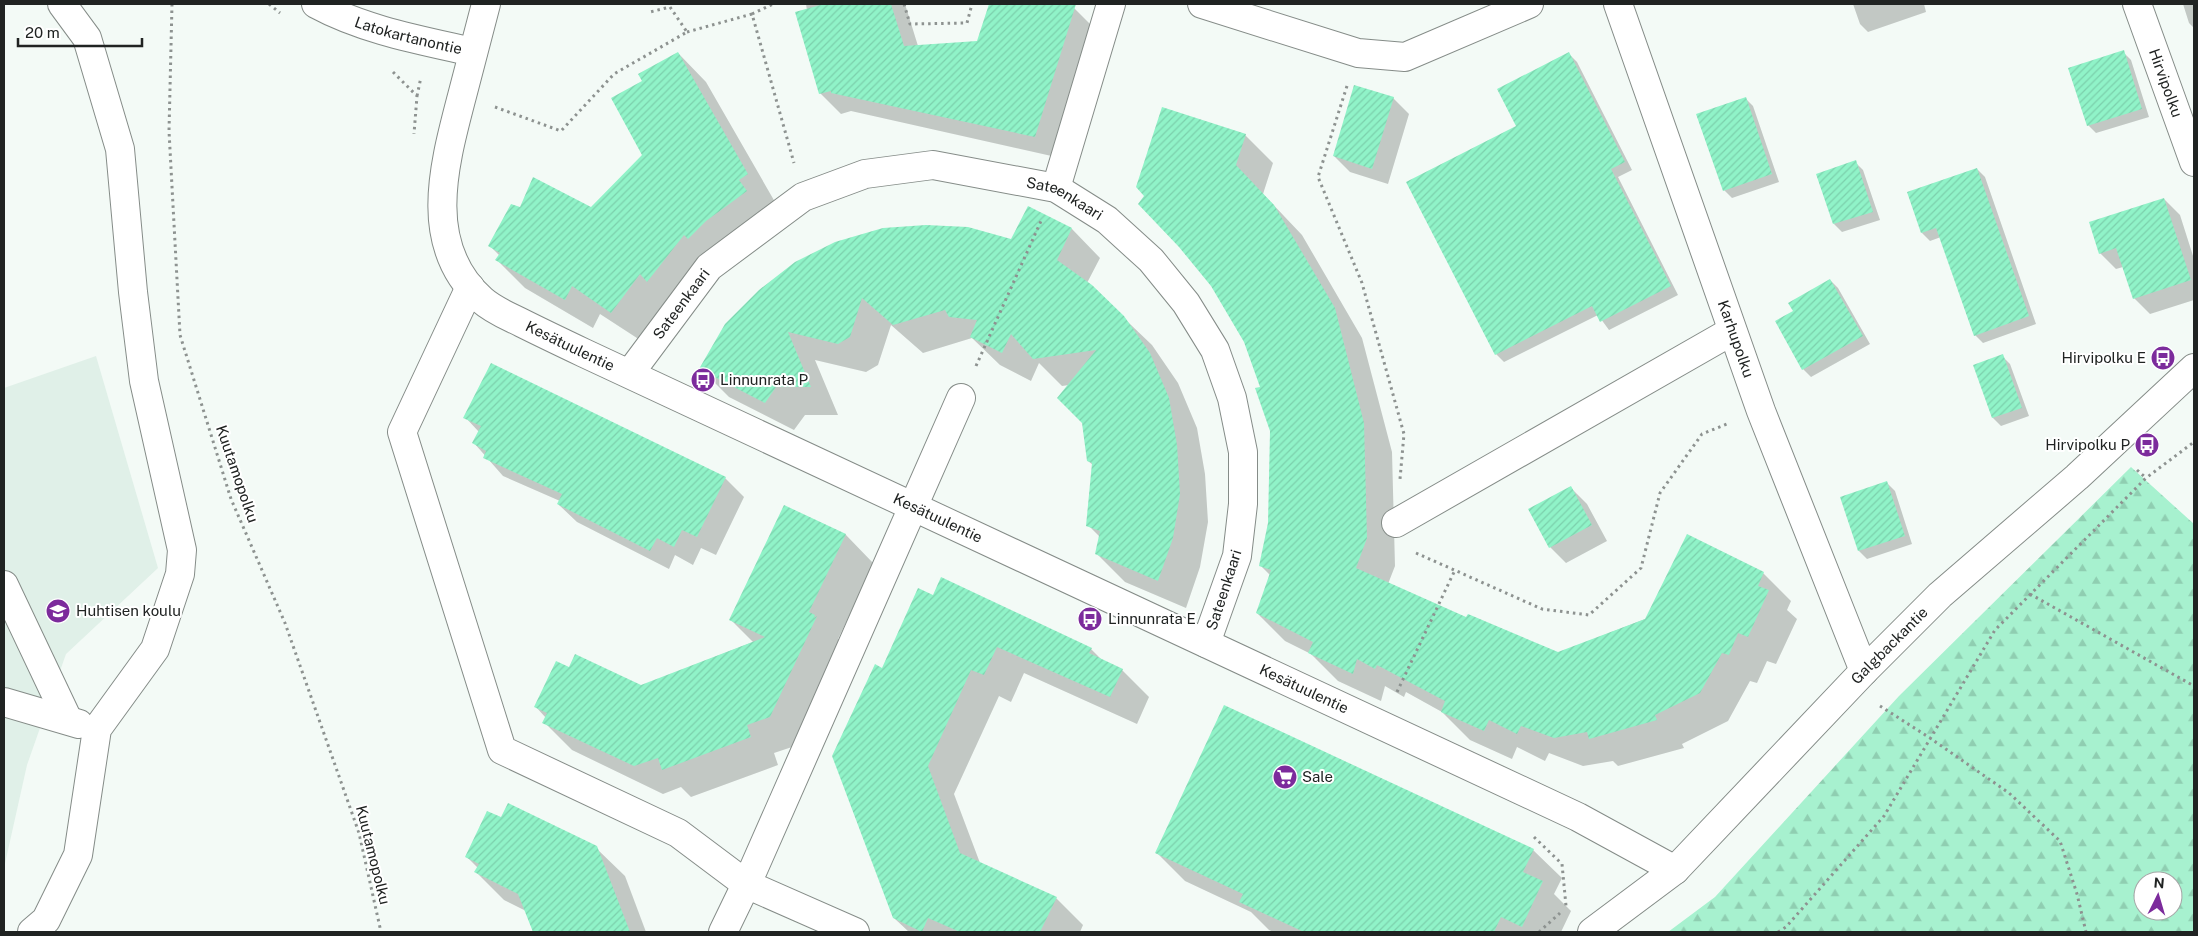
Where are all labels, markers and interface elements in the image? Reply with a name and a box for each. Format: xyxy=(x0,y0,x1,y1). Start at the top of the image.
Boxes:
street label: Latokartanontie xyxy=(352,13,464,57)
scale bar xyxy=(18,15,141,47)
text: 20 m xyxy=(25,24,60,41)
street label: Hirvipolku xyxy=(2146,46,2186,119)
street label: Sateenkaari xyxy=(1025,174,1106,223)
street label: Sateenkaari xyxy=(649,265,713,342)
street label: Karhupolku xyxy=(1715,298,1758,380)
street label: Kesätuulentie xyxy=(523,317,617,374)
bus stop icon: Hirvipolku E xyxy=(2150,345,2176,371)
place label: Hirvipolku E xyxy=(2061,349,2146,366)
bus stop icon: Linnunrata P xyxy=(690,367,716,393)
place label: Linnunrata P xyxy=(720,371,809,388)
street label: Kuutamopolku xyxy=(213,423,262,525)
bus stop icon: Hirvipolku P xyxy=(2134,432,2160,458)
place label: Hirvipolku P xyxy=(2045,436,2130,453)
street label: Kesätuulentie xyxy=(891,490,985,546)
street label: Sateenkaari xyxy=(1203,547,1245,632)
school or university icon: Huhtisen koulu xyxy=(45,598,71,624)
place label: Huhtisen koulu xyxy=(76,602,181,619)
street label: Galgbackantie xyxy=(1847,603,1931,687)
bus stop icon: Linnunrata E xyxy=(1077,606,1103,632)
place label: Linnunrata E xyxy=(1108,610,1196,627)
street label: Kesätuulentie xyxy=(1257,661,1351,717)
supermarket icon: Sale xyxy=(1272,764,1298,790)
place label: Sale xyxy=(1302,768,1333,785)
street label: Kuutamopolku xyxy=(353,804,394,906)
north arrow xyxy=(2133,871,2183,921)
text: N xyxy=(2153,875,2165,891)

